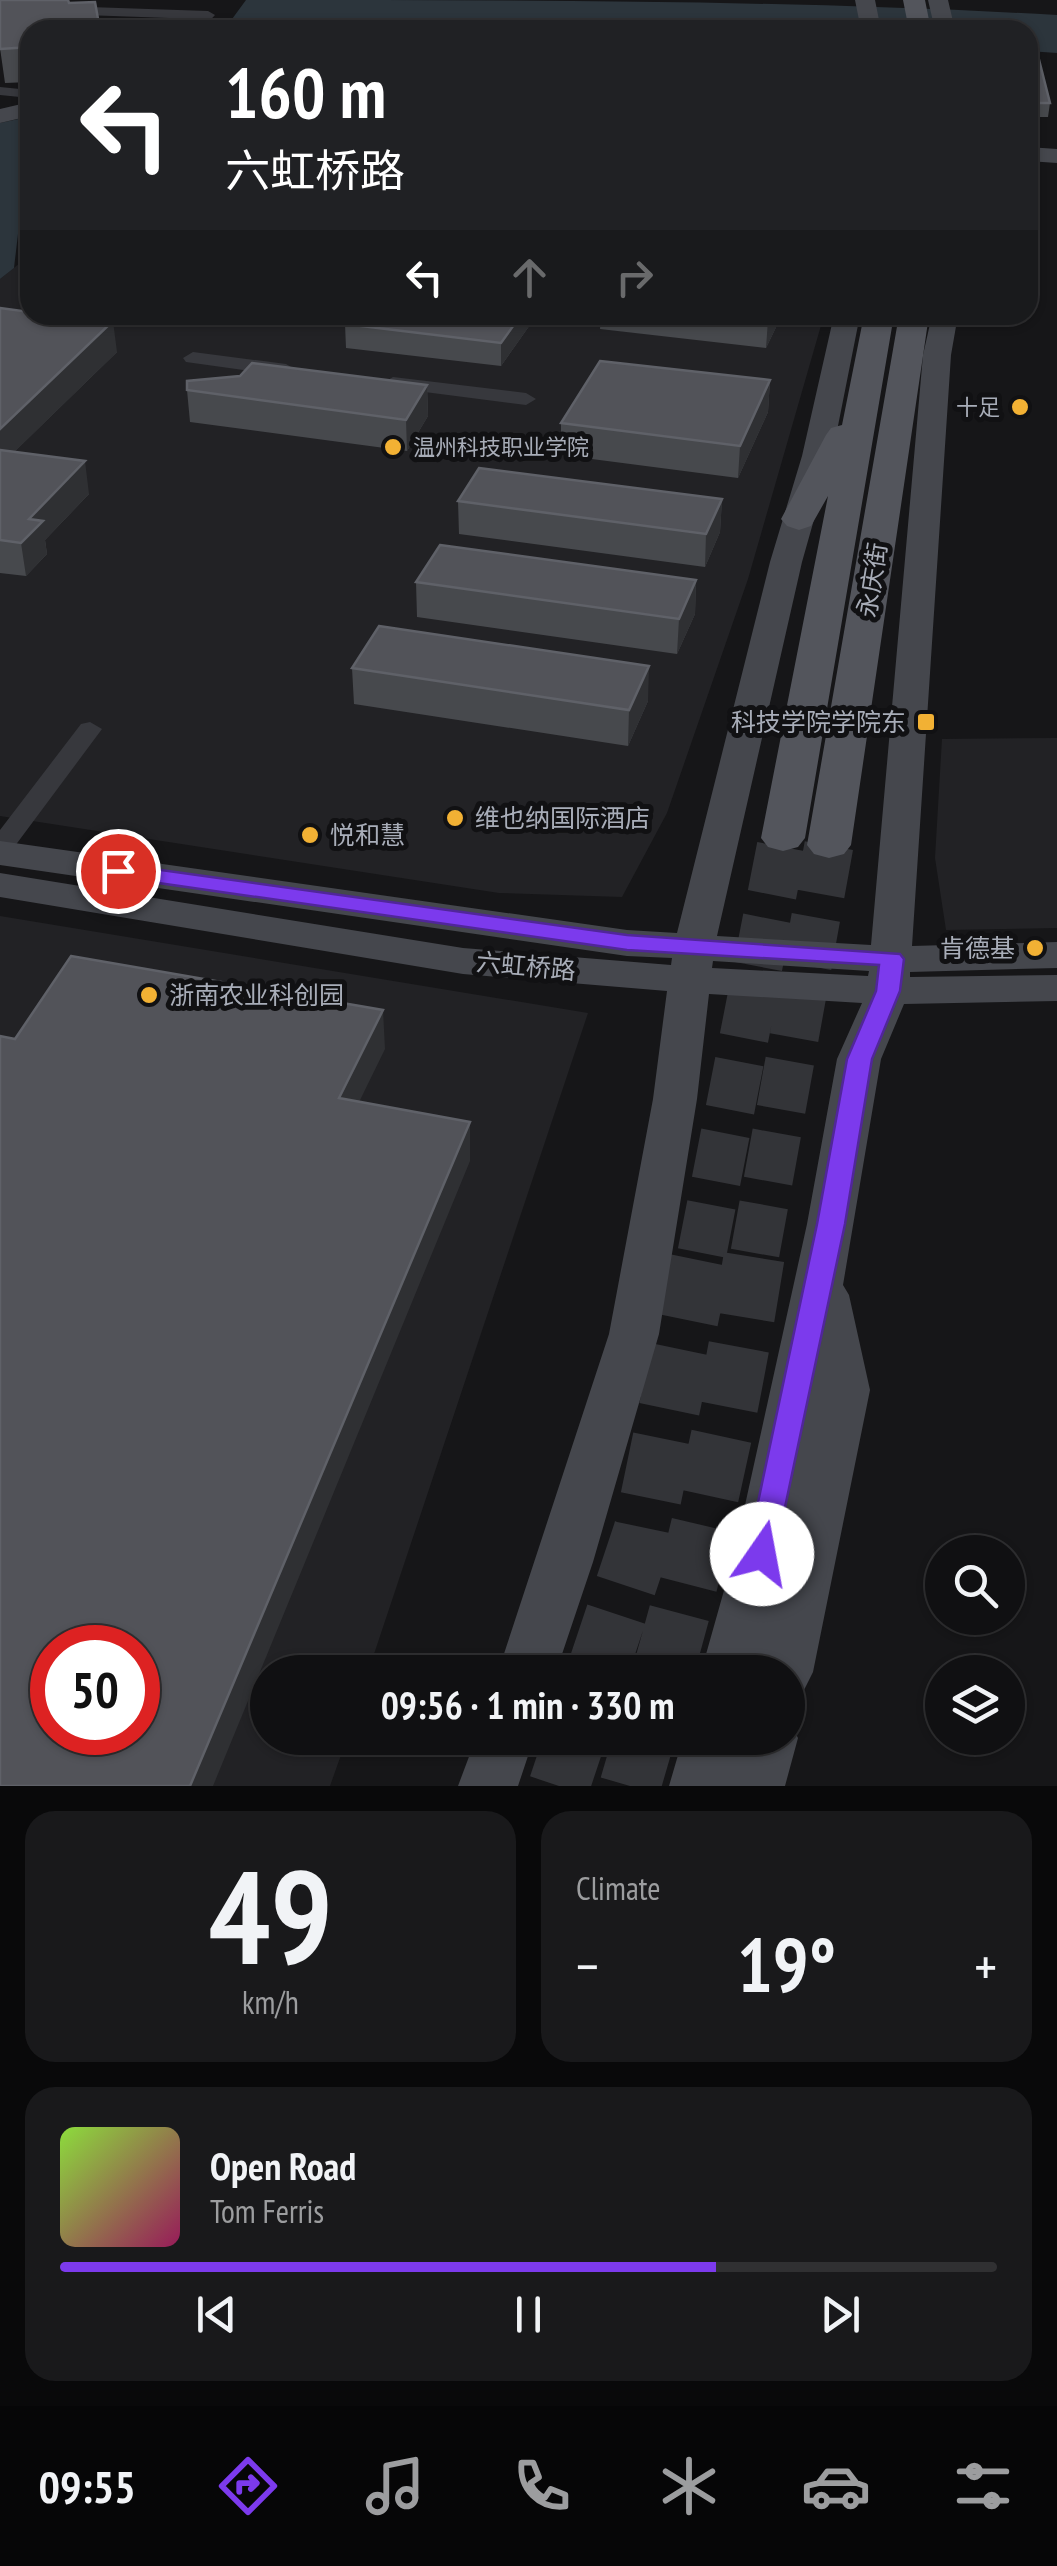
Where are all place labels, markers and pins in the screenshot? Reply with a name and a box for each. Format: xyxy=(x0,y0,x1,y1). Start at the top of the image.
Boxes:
place label: 十足 xyxy=(956,393,1000,421)
marker: 十足 xyxy=(1009,396,1031,418)
place label: 温州科技职业学院 xyxy=(413,433,589,461)
marker: 温州科技职业学院 xyxy=(382,436,404,458)
place label: 科技学院学院东 xyxy=(731,706,906,738)
marker: 科技学院学院东 xyxy=(915,711,937,733)
place label: 维也纳国际酒店 xyxy=(475,802,650,834)
marker: 维也纳国际酒店 xyxy=(444,807,466,829)
place label: 悦和慧 xyxy=(330,819,405,851)
marker: 悦和慧 xyxy=(299,824,321,846)
pin xyxy=(76,829,161,914)
place label: 肯德基 xyxy=(940,932,1015,964)
marker: 肯德基 xyxy=(1024,937,1046,959)
place label: 浙南农业科创园 xyxy=(169,979,344,1011)
marker: 浙南农业科创园 xyxy=(138,984,160,1006)

